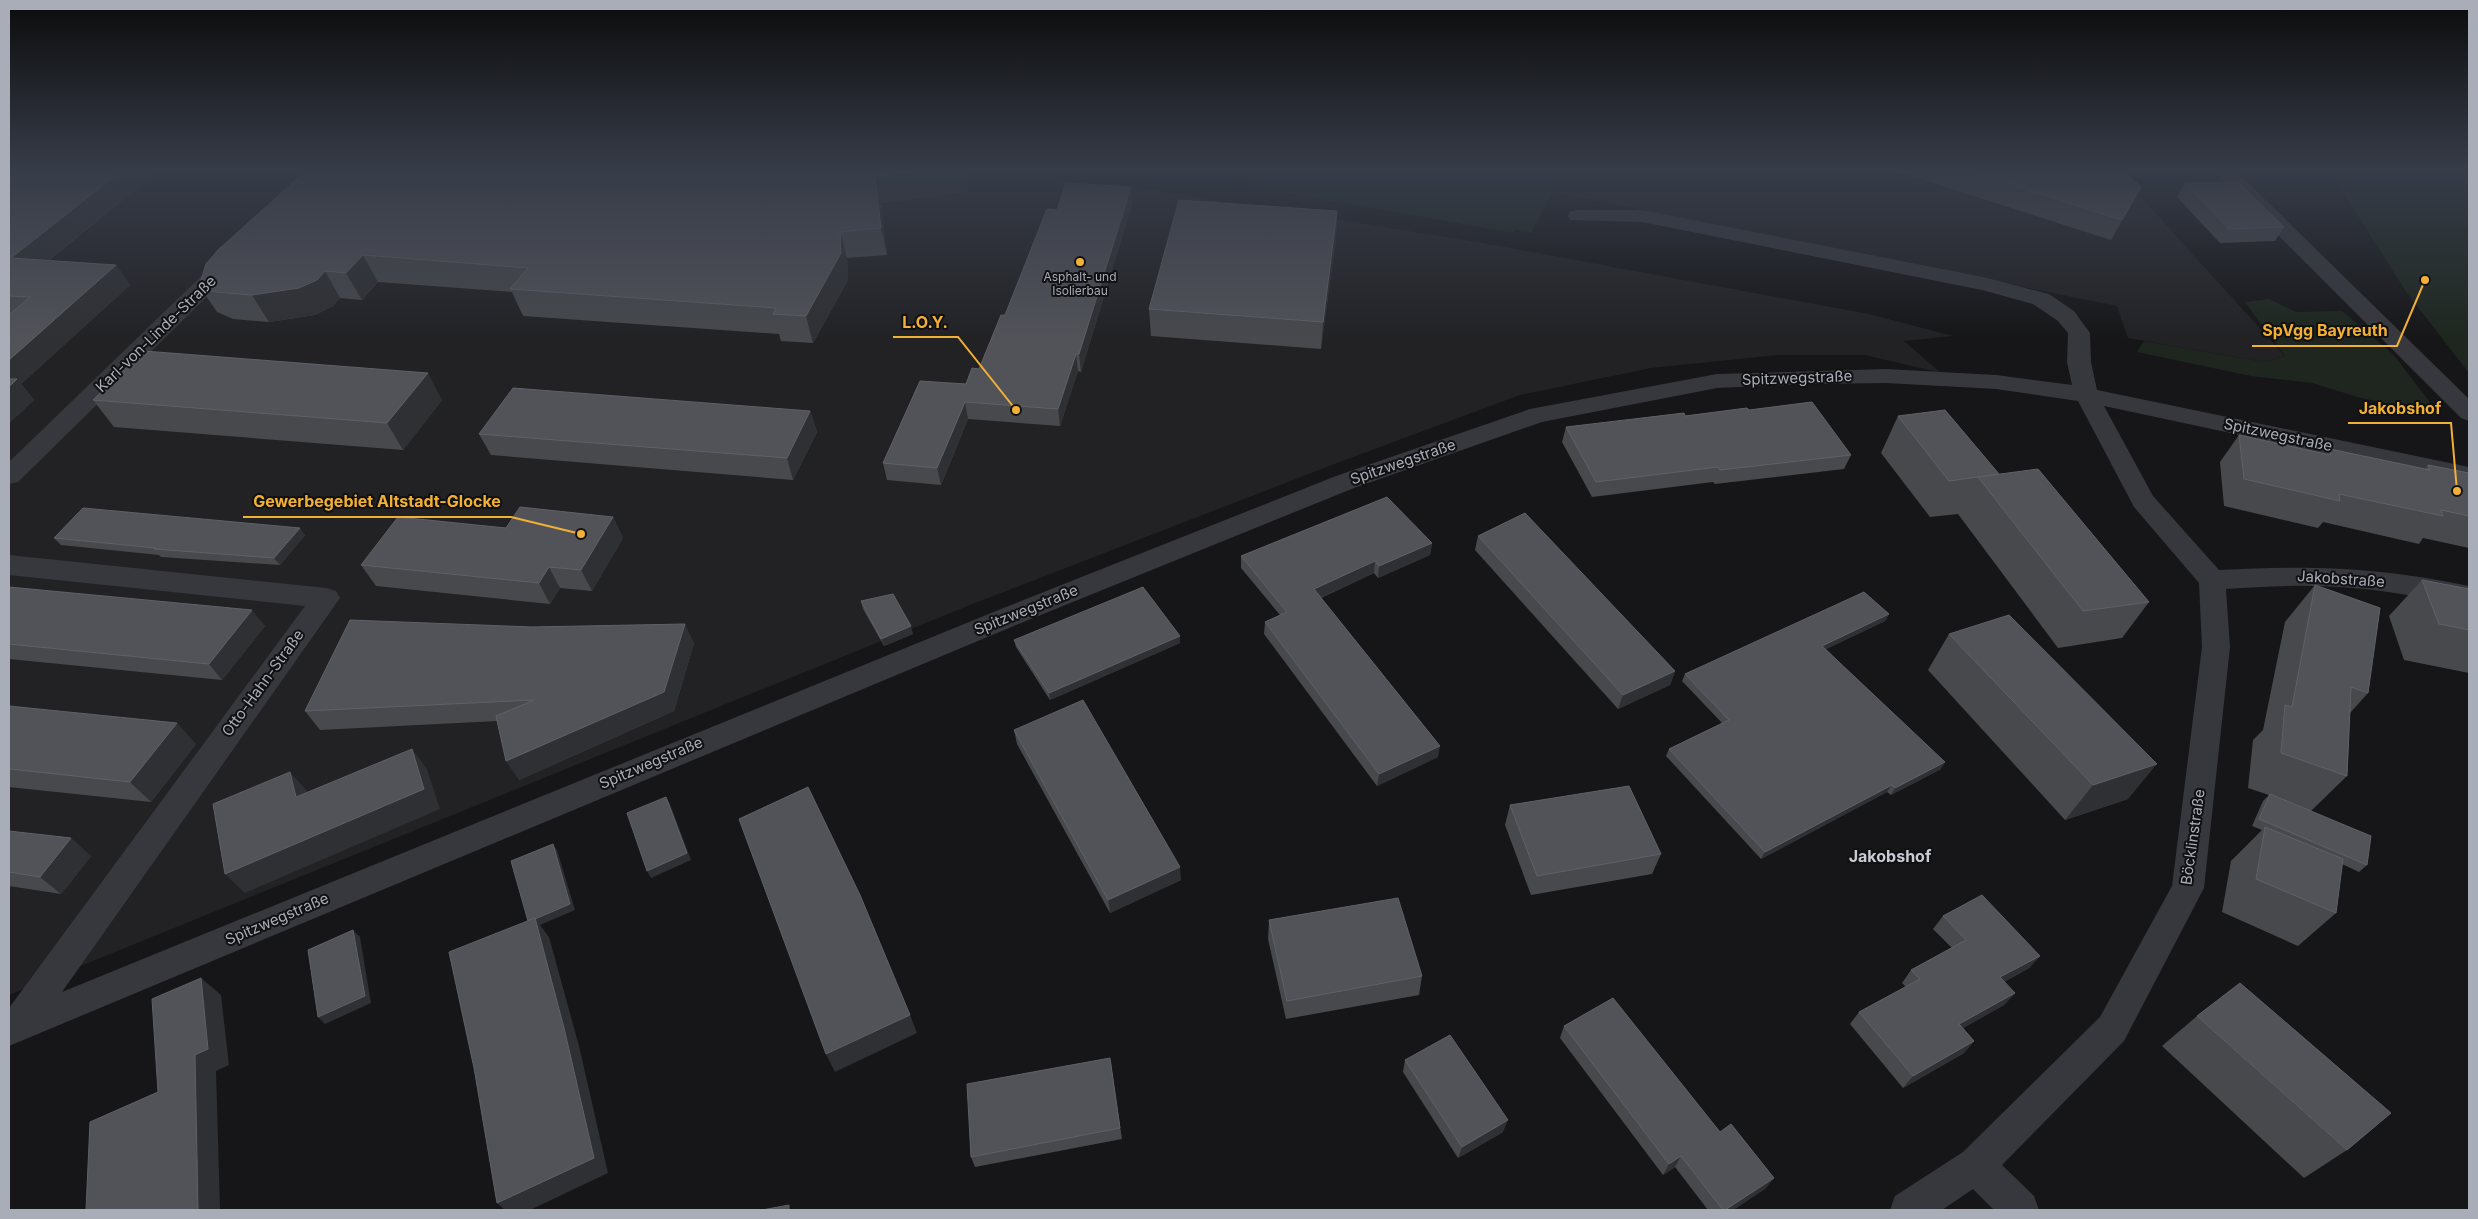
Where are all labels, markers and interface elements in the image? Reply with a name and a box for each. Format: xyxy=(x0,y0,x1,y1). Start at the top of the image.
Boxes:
marker: Asphalt- und Isolierbau xyxy=(1074,256,1086,268)
place label: Asphalt- und Isolierbau xyxy=(1044,269,1117,298)
street label: Karl-von-Linde-Straße xyxy=(91,271,220,396)
callout: L.O.Y. xyxy=(893,306,958,337)
text: L.O.Y. xyxy=(902,312,948,332)
callout: SpVgg Bayreuth xyxy=(2252,315,2397,346)
text: SpVgg Bayreuth xyxy=(2262,320,2388,340)
street label: Spitzwegstraße xyxy=(1741,366,1853,389)
callout: Jakobshof xyxy=(2348,392,2451,423)
text: Jakobshof xyxy=(2359,398,2442,418)
street label: Spitzwegstraße xyxy=(2222,414,2334,455)
street label: Spitzwegstraße xyxy=(1348,435,1458,488)
callout: Gewerbegebiet Altstadt-Glocke xyxy=(243,486,511,517)
text: Gewerbegebiet Altstadt-Glocke xyxy=(253,491,501,511)
street label: Jakobstraße xyxy=(2297,566,2386,591)
street label: Spitzwegstraße xyxy=(971,580,1081,639)
street label: Otto-Hahn-Straße xyxy=(217,626,308,740)
street label: Spitzwegstraße xyxy=(596,732,705,793)
street label: Böcklinstraße xyxy=(2176,788,2209,886)
district label: Jakobshof xyxy=(1849,846,1932,866)
street label: Spitzwegstraße xyxy=(222,888,331,949)

